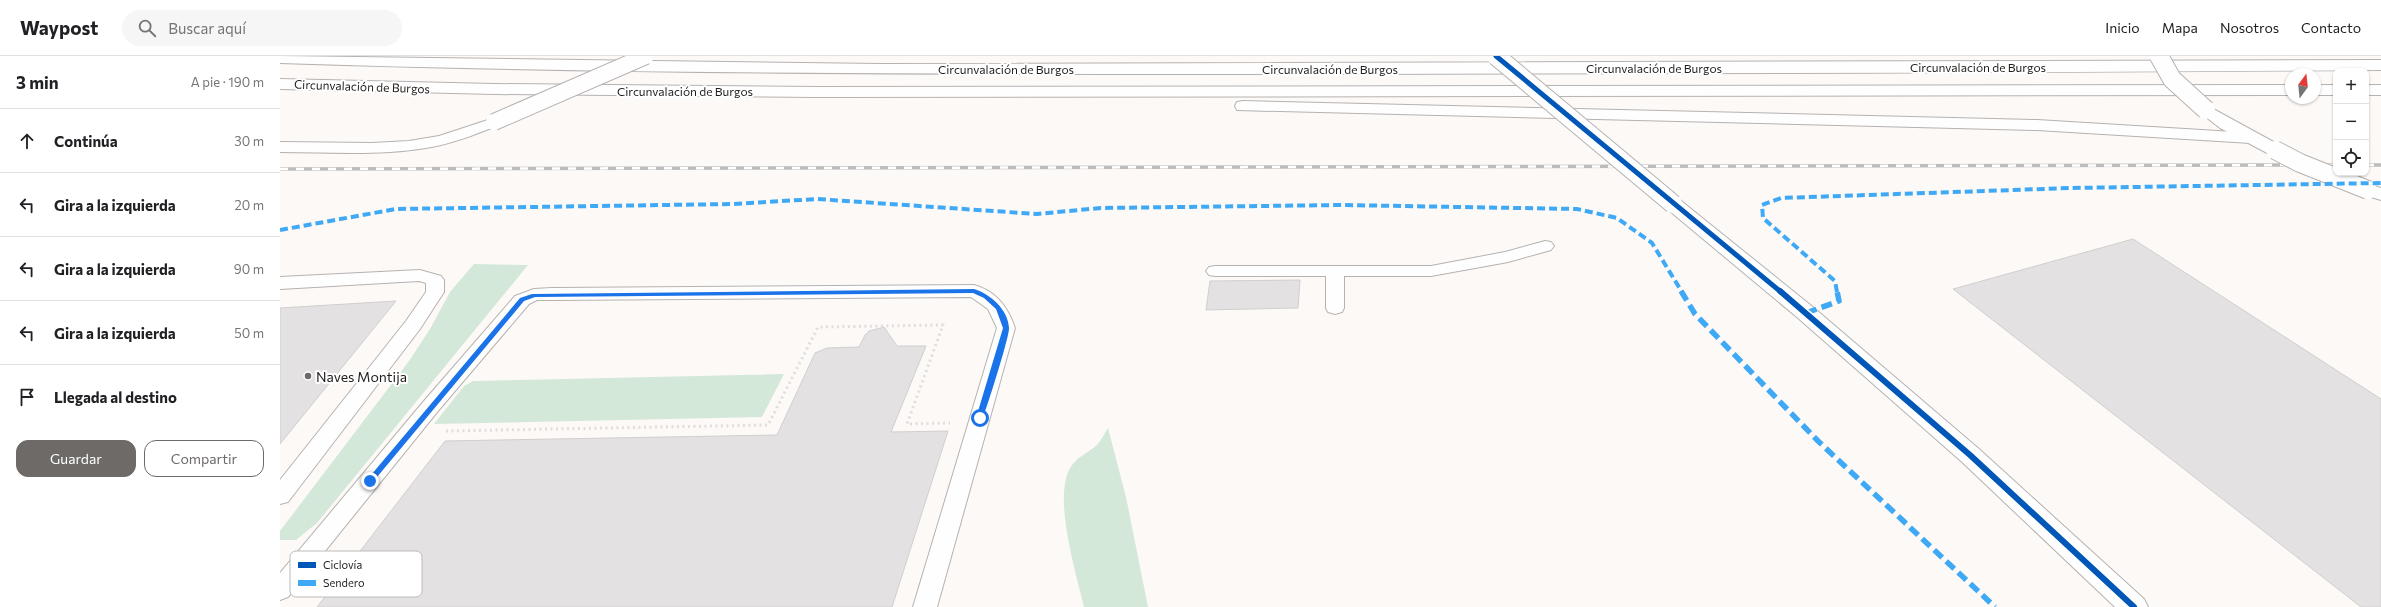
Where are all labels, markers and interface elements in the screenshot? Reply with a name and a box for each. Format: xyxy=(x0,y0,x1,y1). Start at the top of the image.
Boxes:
search box xyxy=(122,10,402,46)
text: Waypost xyxy=(20,16,98,39)
icon: search xyxy=(136,17,158,39)
text: Buscar aquí xyxy=(168,19,246,37)
text: Inicio xyxy=(2105,19,2140,36)
text: Mapa xyxy=(2162,19,2198,36)
text: Nosotros xyxy=(2220,19,2279,36)
text: Contacto xyxy=(2301,19,2361,36)
street label: Circunvalación de Burgos xyxy=(1910,60,2046,74)
street label: Circunvalación de Burgos xyxy=(1586,61,1722,75)
street label: Circunvalación de Burgos xyxy=(938,62,1074,76)
street label: Circunvalación de Burgos xyxy=(1262,62,1398,76)
north arrow xyxy=(2285,68,2321,104)
map controls xyxy=(2333,68,2369,176)
button: + xyxy=(2333,68,2369,104)
text: 3 min xyxy=(16,72,59,93)
text: A pie · 190 m xyxy=(191,74,264,90)
street label: Circunvalación de Burgos xyxy=(294,77,430,95)
street label: Circunvalación de Burgos xyxy=(617,84,753,98)
button: − xyxy=(2333,104,2369,140)
icon: ahead xyxy=(16,130,38,152)
text: Continúa xyxy=(54,132,118,150)
text: 30 m xyxy=(234,133,264,149)
button: locate xyxy=(2333,140,2369,176)
icon: left xyxy=(16,194,38,216)
text: Gira a la izquierda xyxy=(54,196,176,214)
text: 20 m xyxy=(235,197,264,213)
icon: left xyxy=(16,258,38,280)
text: Gira a la izquierda xyxy=(54,260,176,278)
text: 90 m xyxy=(234,261,264,277)
icon: left xyxy=(16,322,38,344)
text: Gira a la izquierda xyxy=(54,324,176,342)
text: 50 m xyxy=(234,325,264,341)
place label: Naves Montija xyxy=(316,368,407,385)
marker: Naves Montija xyxy=(303,371,313,381)
icon: arrive xyxy=(16,386,38,408)
text: Llegada al destino xyxy=(54,388,177,406)
route start xyxy=(971,409,989,427)
button: Guardar xyxy=(16,440,136,477)
button: Compartir xyxy=(144,440,264,477)
route end xyxy=(361,472,379,490)
legend xyxy=(290,551,422,597)
text: Ciclovía xyxy=(323,558,362,571)
text: Sendero xyxy=(323,576,365,589)

